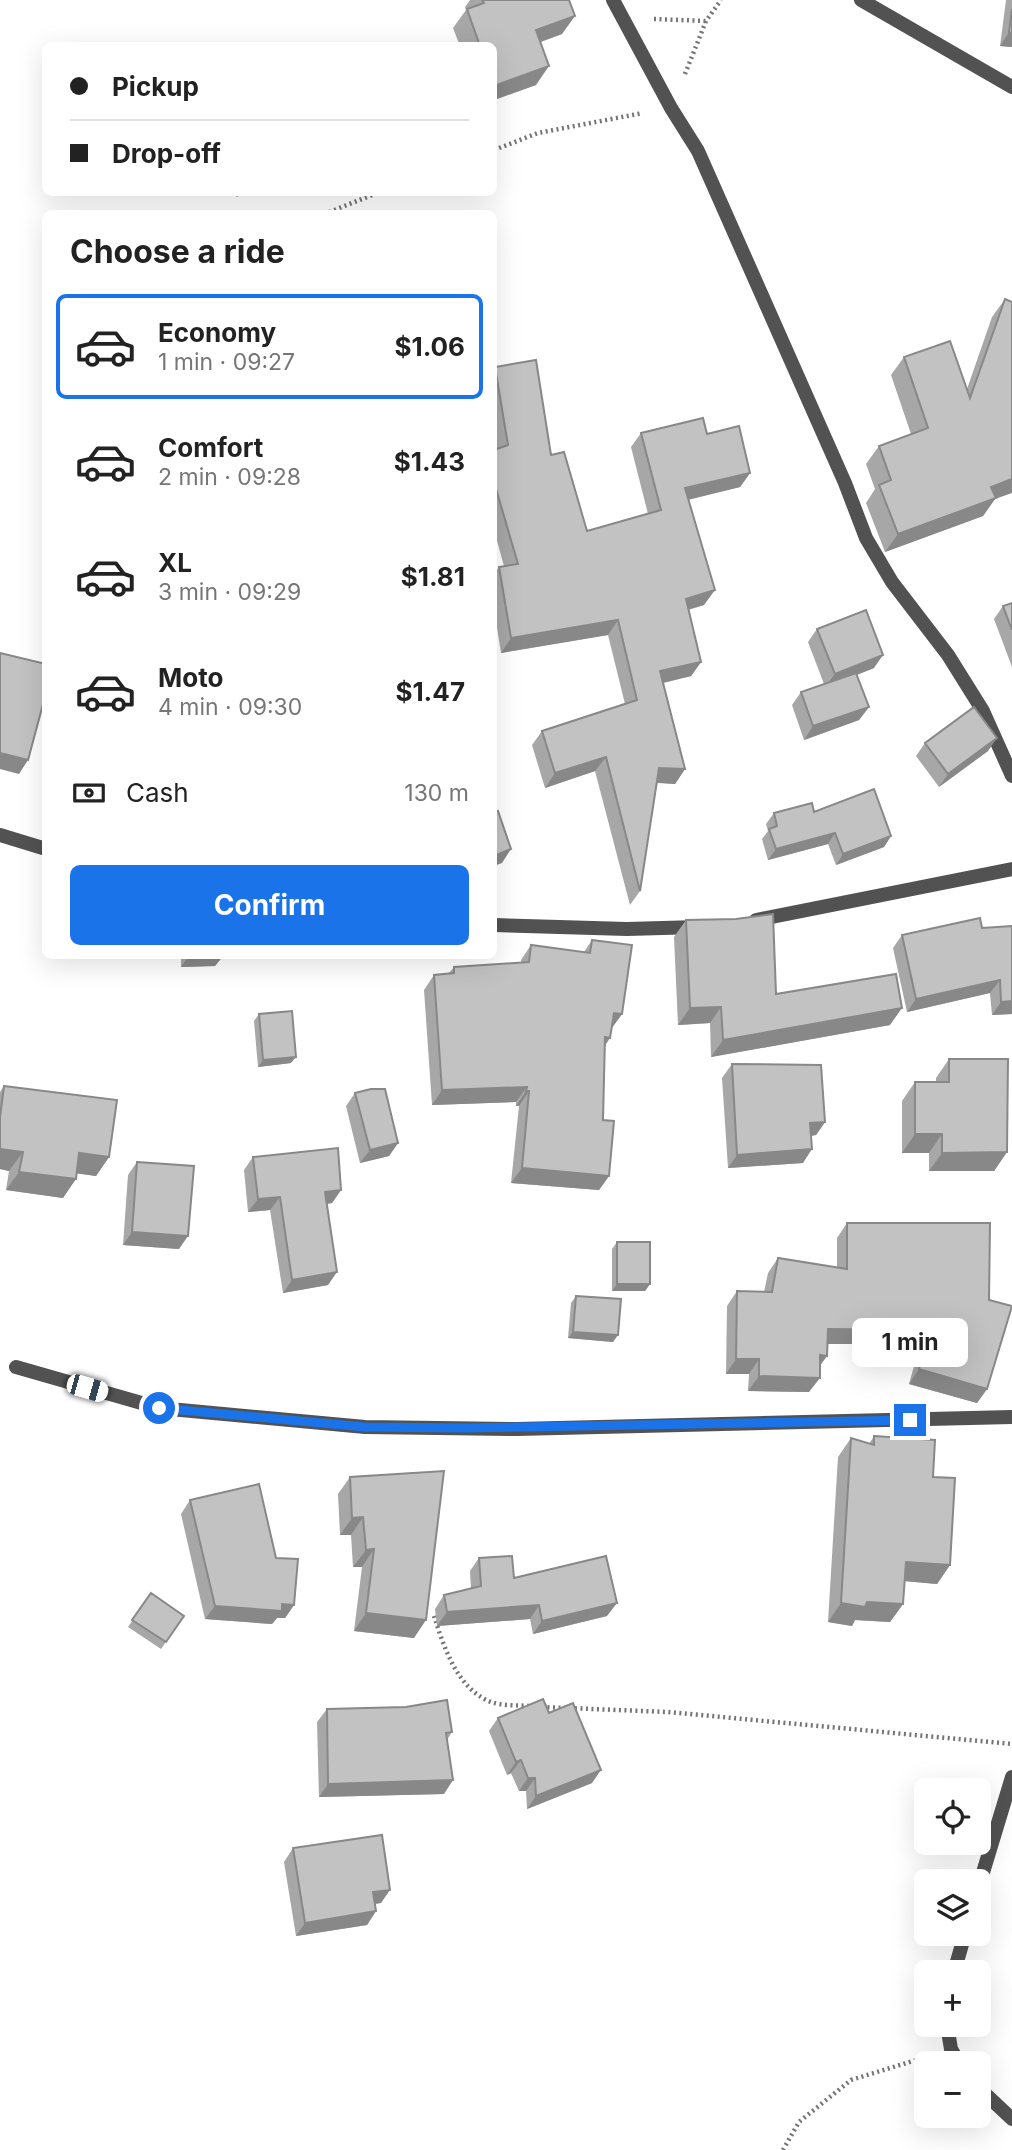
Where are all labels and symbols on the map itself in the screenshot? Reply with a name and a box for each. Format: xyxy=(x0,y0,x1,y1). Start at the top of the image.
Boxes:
callout: 1 min xyxy=(852,1318,968,1368)
car xyxy=(64,1372,111,1404)
route start xyxy=(143,1392,175,1424)
route end xyxy=(894,1404,926,1436)

